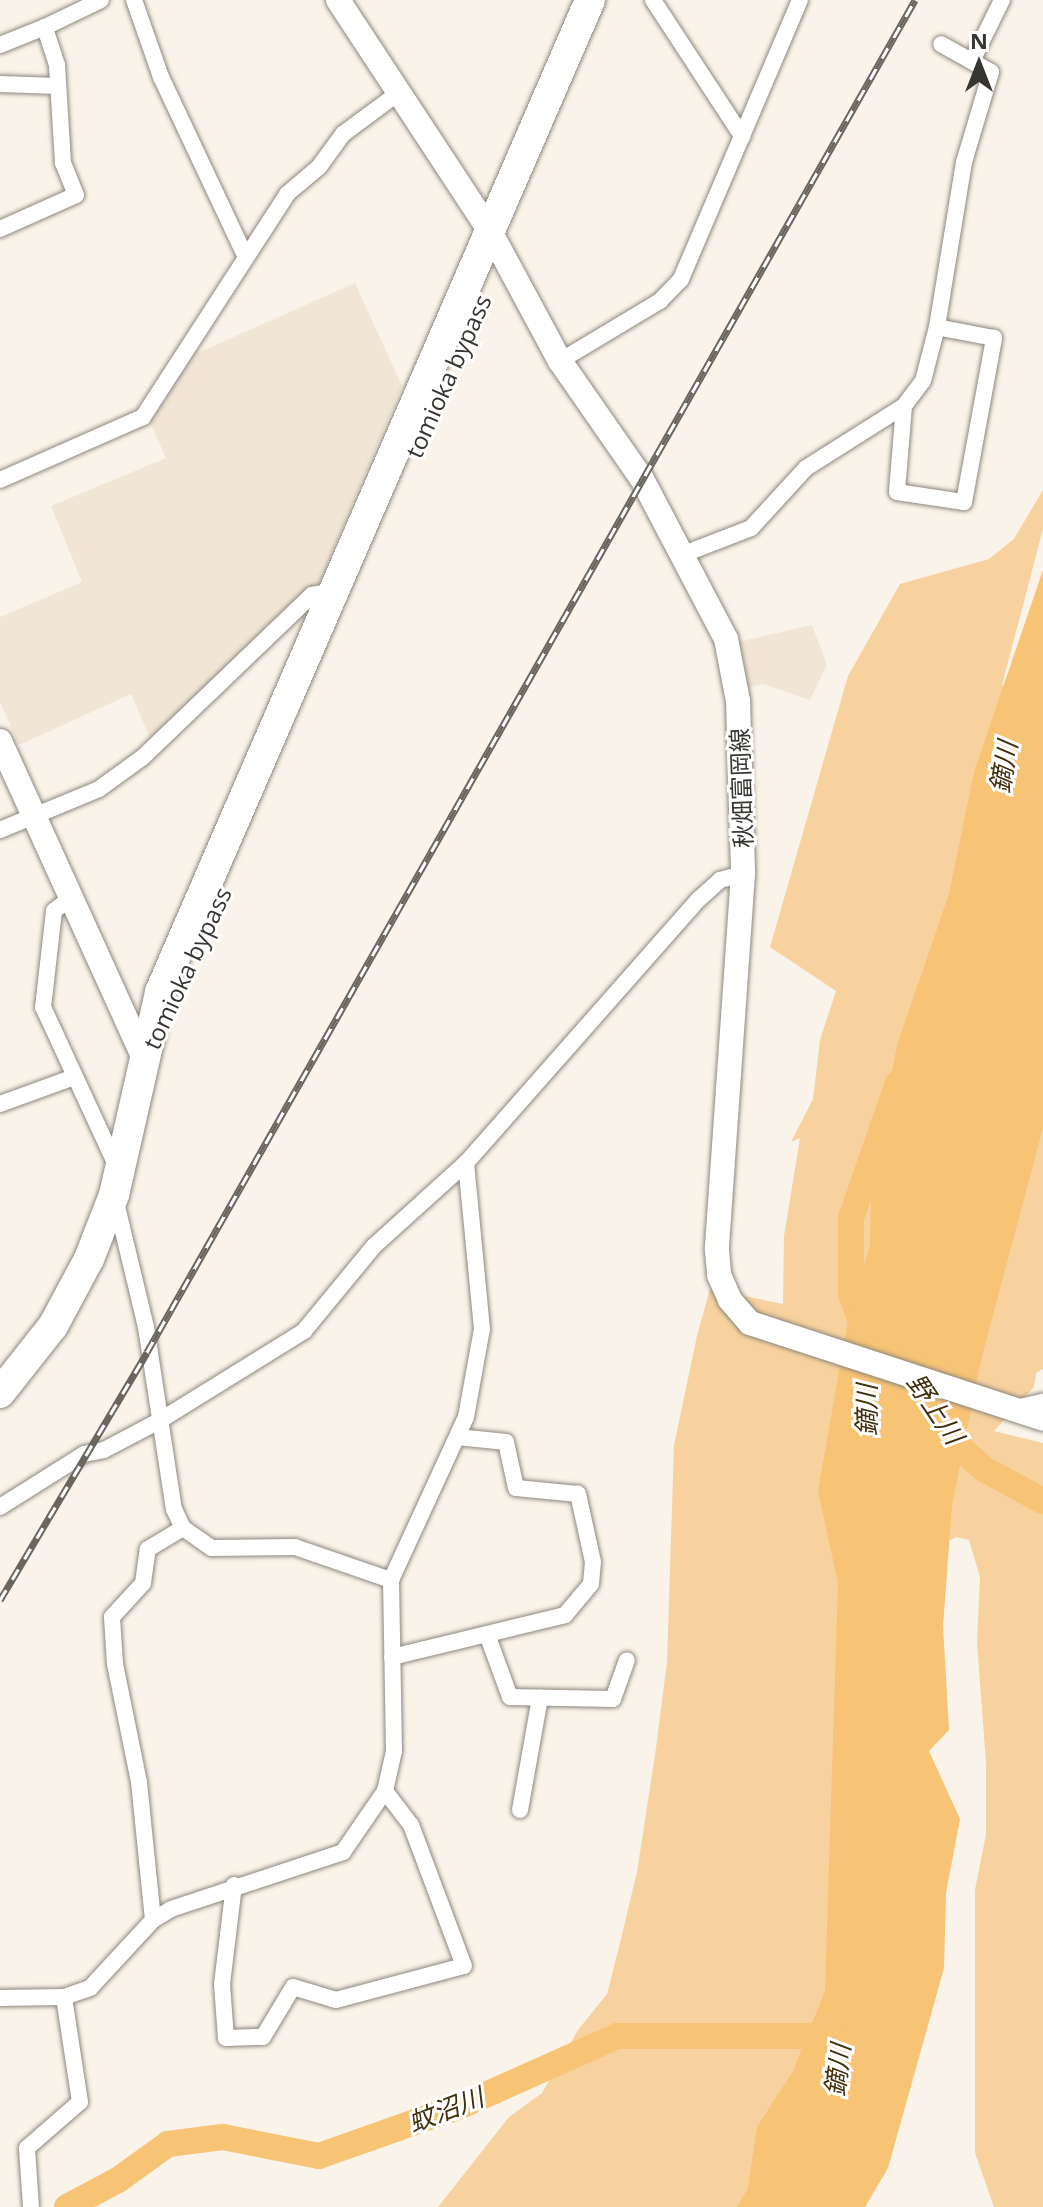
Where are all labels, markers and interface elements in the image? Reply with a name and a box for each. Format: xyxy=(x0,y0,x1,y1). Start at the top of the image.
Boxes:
north arrow xyxy=(939,24,1019,104)
text: N xyxy=(970,25,988,55)
street label: tomioka bypass xyxy=(399,290,497,462)
street label: 秋畑富岡線 xyxy=(725,728,757,848)
water label: 鏑川 xyxy=(985,739,1023,795)
street label: tomioka bypass xyxy=(137,882,237,1054)
water label: 野上川 xyxy=(900,1368,970,1450)
water label: 鏑川 xyxy=(851,1384,883,1436)
water label: 鏑川 xyxy=(819,2042,857,2098)
water label: 蚊沼川 xyxy=(404,2081,488,2139)

